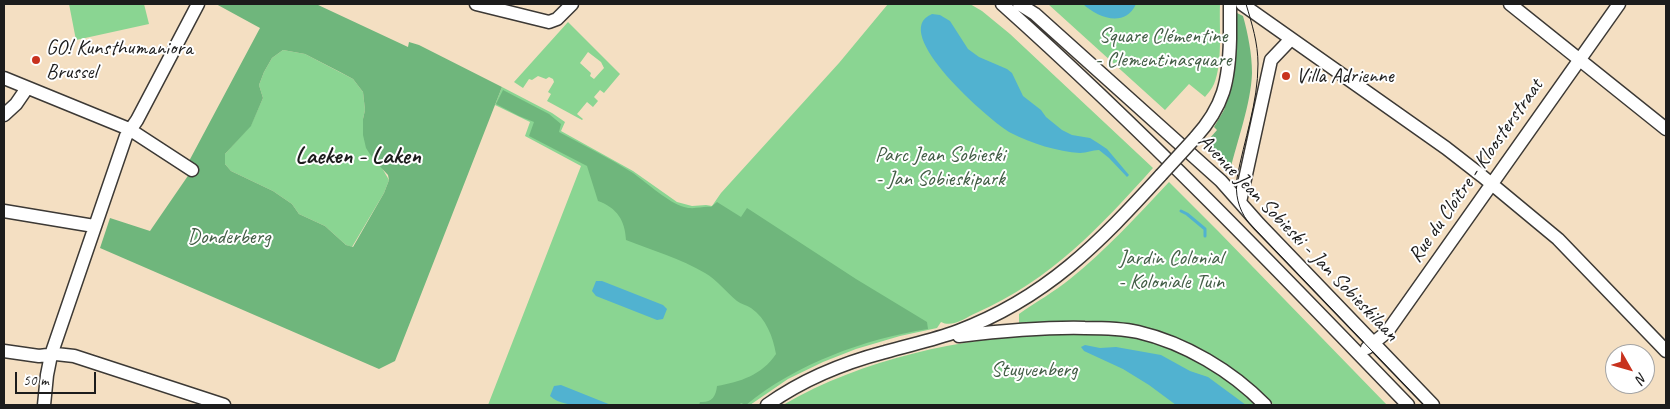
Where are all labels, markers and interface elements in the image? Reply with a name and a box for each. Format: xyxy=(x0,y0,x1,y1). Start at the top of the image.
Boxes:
park label: Square Clémentine - Clementinasquare xyxy=(1095,23,1231,73)
place label: GO! Kunsthumaniora Brussel xyxy=(46,35,193,85)
marker: GO! Kunsthumaniora Brussel xyxy=(30,54,42,66)
place label: Villa Adrienne xyxy=(1296,63,1394,89)
marker: Villa Adrienne xyxy=(1280,70,1292,82)
street label: Rue du Cloître - Kloosterstraat xyxy=(1403,74,1549,268)
street label: Avenue Jean Sobieski - Jan Sobieskilaan xyxy=(1192,129,1404,347)
park label: Parc Jean Sobieski - Jan Sobieskipark xyxy=(875,142,1005,192)
district label: Laeken - Laken xyxy=(295,143,421,171)
park label: Donderberg xyxy=(188,224,270,250)
park label: Jardin Colonial - Koloniale Tuin xyxy=(1118,245,1224,295)
north arrow xyxy=(1605,344,1655,394)
park label: Stuyvenberg xyxy=(991,357,1077,383)
scale bar xyxy=(18,362,99,394)
text: N xyxy=(1632,369,1651,387)
text: 50 m xyxy=(23,371,49,390)

